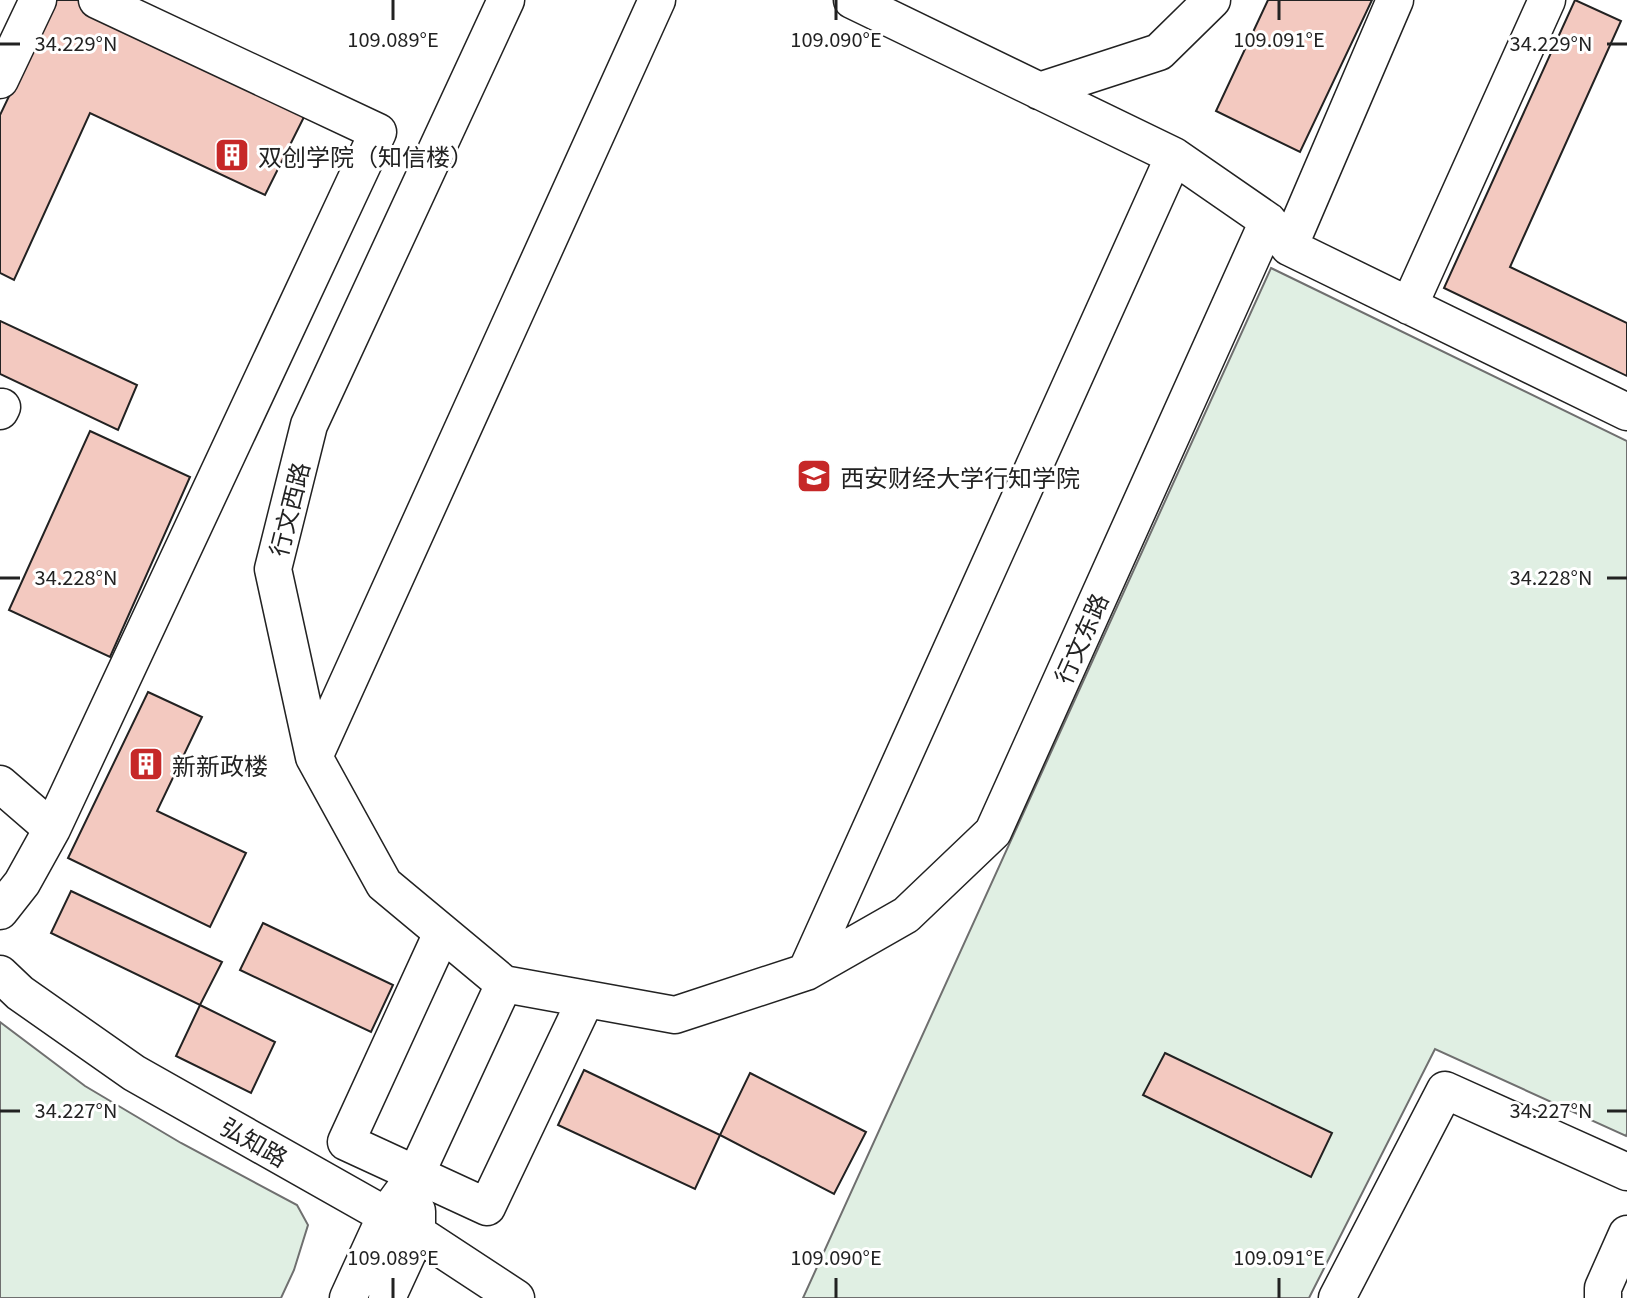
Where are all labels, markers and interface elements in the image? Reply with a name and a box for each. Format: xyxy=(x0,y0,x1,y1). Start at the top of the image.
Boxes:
text: 109.089°E xyxy=(347,24,439,53)
text: 109.090°E xyxy=(790,24,882,53)
text: 109.091°E xyxy=(1233,24,1325,53)
text: 34.229°N xyxy=(35,28,117,57)
text: 34.229°N xyxy=(1510,28,1592,57)
building icon: 双创学院（知信楼） xyxy=(213,136,251,174)
place label: 双创学院（知信楼） xyxy=(258,138,474,173)
school or university icon: 西安财经大学行知学院 xyxy=(795,457,833,495)
street label: 行文西路 xyxy=(259,458,317,560)
place label: 西安财经大学行知学院 xyxy=(840,459,1080,494)
text: 34.228°N xyxy=(35,562,117,591)
text: 34.228°N xyxy=(1510,562,1592,591)
street label: 行文东路 xyxy=(1044,587,1116,689)
building icon: 新新政楼 xyxy=(127,745,165,783)
place label: 新新政楼 xyxy=(172,747,268,782)
text: 34.227°N xyxy=(35,1095,117,1124)
text: 34.227°N xyxy=(1510,1095,1592,1124)
street label: 弘知路 xyxy=(215,1108,295,1174)
text: 109.089°E xyxy=(347,1242,439,1271)
text: 109.090°E xyxy=(790,1242,882,1271)
text: 109.091°E xyxy=(1233,1242,1325,1271)

